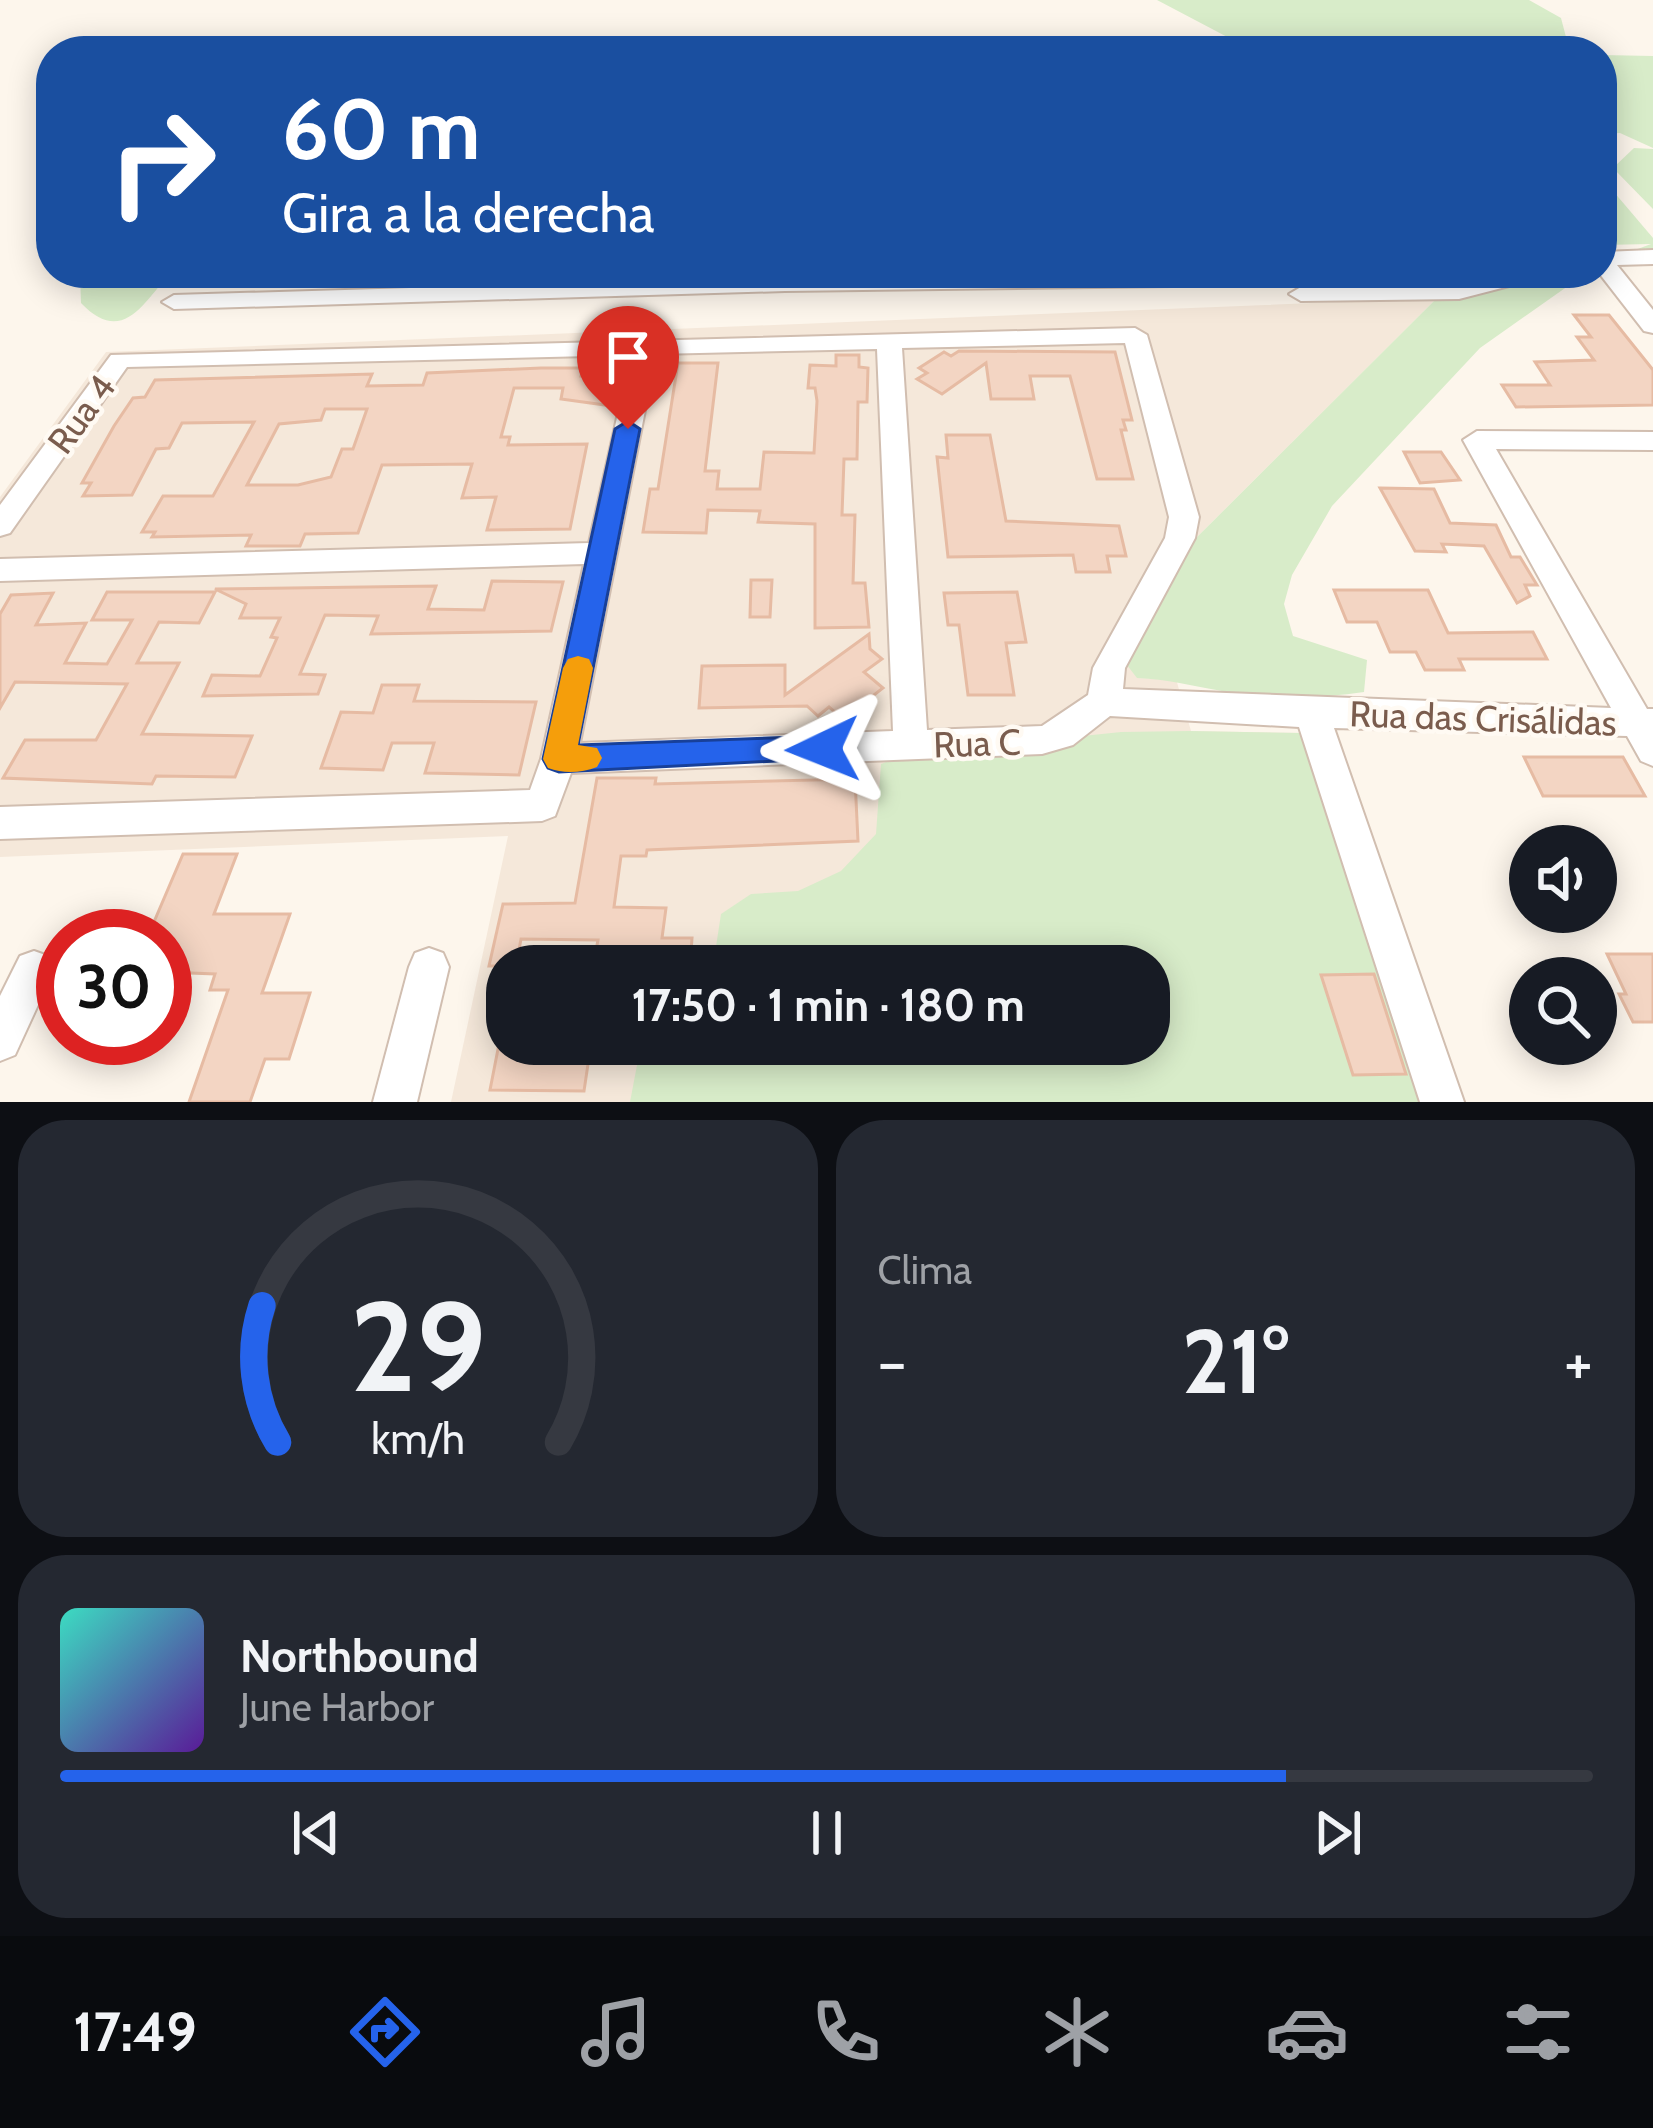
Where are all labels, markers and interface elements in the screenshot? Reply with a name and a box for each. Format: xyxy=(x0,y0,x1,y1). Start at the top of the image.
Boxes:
text: 60 m xyxy=(282,78,480,180)
icon: right xyxy=(84,84,240,240)
text: Gira a la derecha xyxy=(282,180,654,246)
pin xyxy=(577,306,679,429)
icon: arrive xyxy=(595,324,661,390)
street label: Rua 4 xyxy=(38,366,124,462)
position arrow xyxy=(760,686,886,812)
street label: Rua das Crisálidas xyxy=(1349,691,1617,745)
street label: Rua C xyxy=(932,719,1022,767)
map controls xyxy=(1509,825,1617,1065)
button: sound xyxy=(1509,825,1617,933)
speed limit sign: 30 xyxy=(36,909,192,1065)
button: search xyxy=(1509,957,1617,1065)
text: 17:50 · 1 min · 180 m xyxy=(631,978,1025,1032)
text: Clima xyxy=(878,1246,972,1294)
text: 29 xyxy=(350,1271,486,1422)
text: 21° xyxy=(1182,1306,1289,1416)
text: − xyxy=(878,1321,907,1402)
text: + xyxy=(1564,1321,1593,1402)
text: km/h xyxy=(371,1412,465,1464)
text: Northbound xyxy=(240,1629,479,1683)
text: June Harbor xyxy=(240,1683,434,1731)
icon: previous xyxy=(283,1800,349,1866)
icon: pause xyxy=(794,1800,860,1866)
icon: next xyxy=(1305,1800,1371,1866)
icon: directions xyxy=(343,1990,427,2074)
icon: music xyxy=(574,1990,658,2074)
icon: phone xyxy=(804,1990,888,2074)
icon: climate xyxy=(1035,1990,1119,2074)
icon: car xyxy=(1265,1990,1349,2074)
icon: filters xyxy=(1496,1990,1580,2074)
text: 17:49 xyxy=(73,1999,197,2065)

